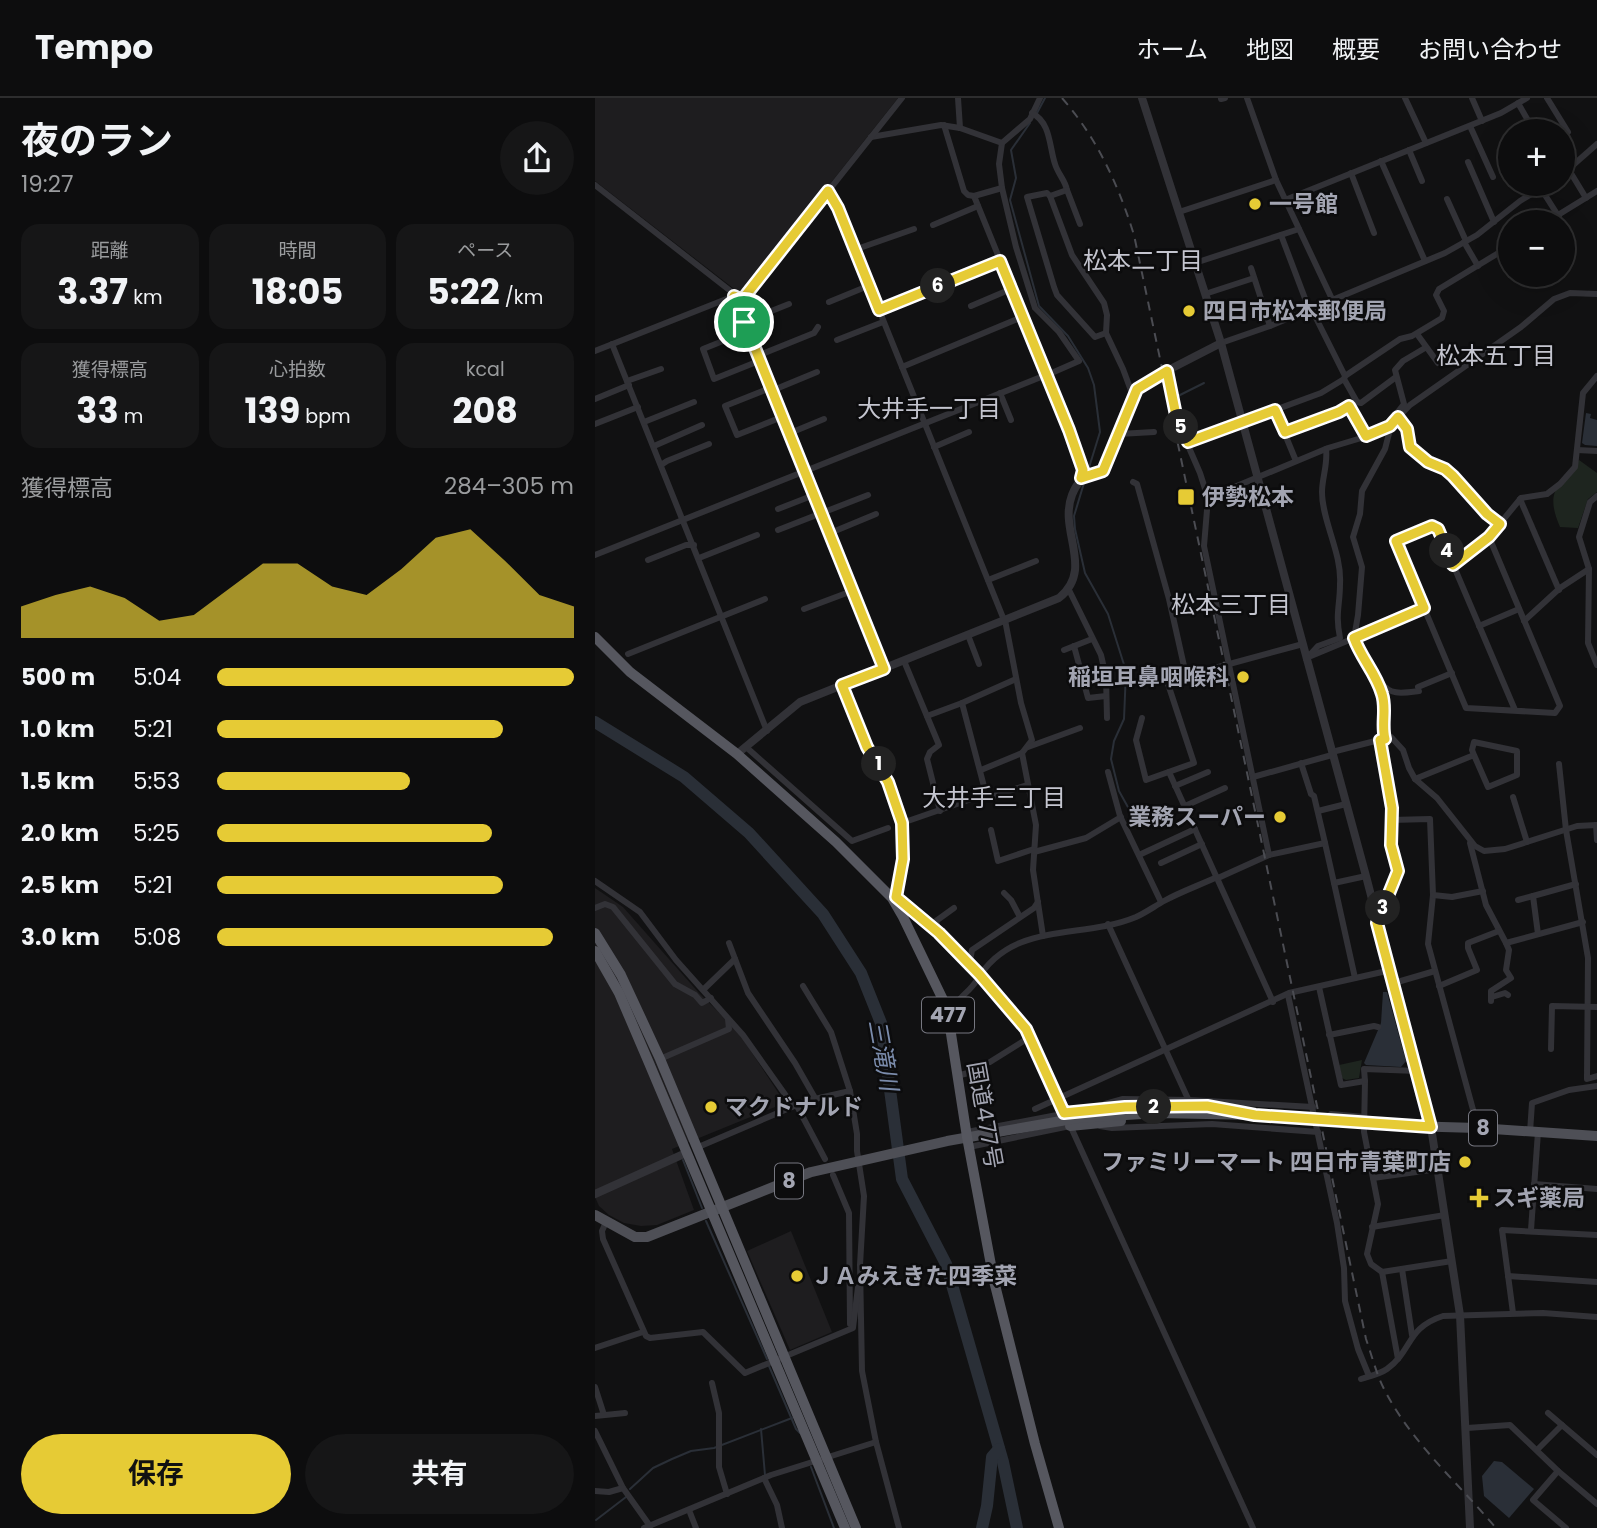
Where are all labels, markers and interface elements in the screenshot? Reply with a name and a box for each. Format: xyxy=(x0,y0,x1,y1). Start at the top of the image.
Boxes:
text: Tempo xyxy=(35,24,153,71)
text: ホーム xyxy=(1137,33,1208,66)
text: 地図 xyxy=(1246,33,1294,66)
text: 概要 xyxy=(1332,33,1380,66)
text: お問い合わせ xyxy=(1418,33,1562,66)
text: 夜のラン xyxy=(21,114,173,167)
map controls xyxy=(1498,119,1575,287)
button: + xyxy=(1498,119,1575,196)
button: share xyxy=(500,121,574,195)
text: 19:27 xyxy=(21,168,74,200)
place label: 一号館 xyxy=(1269,188,1338,220)
marker: 一号館 xyxy=(1247,196,1263,212)
button: − xyxy=(1498,210,1575,287)
text: 距離 xyxy=(91,237,129,264)
text: 時間 xyxy=(278,237,317,264)
text: ペース xyxy=(457,237,513,264)
district label: 松本二丁目 xyxy=(1083,244,1203,277)
text: 3.37 xyxy=(57,267,128,316)
text: 18:05 xyxy=(252,267,343,316)
text: 5:22 xyxy=(427,267,500,316)
pin: 6 xyxy=(921,268,955,304)
text: 6 xyxy=(931,272,944,299)
text: km xyxy=(128,284,163,311)
text: /km xyxy=(500,284,543,311)
pin xyxy=(714,292,774,352)
place label: 四日市松本郵便局 xyxy=(1203,295,1387,327)
icon: arrive xyxy=(725,303,763,341)
marker: 四日市松本郵便局 xyxy=(1181,303,1197,319)
district label: 松本五丁目 xyxy=(1436,339,1556,372)
text: 獲得標高 xyxy=(72,356,148,383)
text: 心拍数 xyxy=(269,356,326,383)
text: kcal xyxy=(466,356,505,383)
text: 33 xyxy=(76,386,119,435)
text: 139 xyxy=(244,386,300,435)
text: 208 xyxy=(452,386,518,435)
district label: 大井手一丁目 xyxy=(857,392,1001,425)
text: m xyxy=(119,403,143,430)
text: bpm xyxy=(300,403,351,430)
pin: 5 xyxy=(1163,410,1199,444)
text: 5 xyxy=(1174,413,1187,440)
text: 284–305 m xyxy=(444,470,574,502)
text: 獲得標高 xyxy=(21,472,113,504)
place label: 伊勢松本 xyxy=(1202,481,1294,513)
marker: 伊勢松本 xyxy=(1176,487,1196,507)
pin: 4 xyxy=(1429,533,1465,568)
text: 4 xyxy=(1440,537,1453,564)
district label: 松本三丁目 xyxy=(1171,588,1291,621)
text: 500 m xyxy=(21,661,95,693)
text: 5:04 xyxy=(133,661,181,693)
place label: 稲垣耳鼻咽喉科 xyxy=(1068,661,1229,693)
marker: 稲垣耳鼻咽喉科 xyxy=(1235,669,1251,685)
text: 1.0 km xyxy=(21,713,95,745)
text: 5:21 xyxy=(133,713,173,745)
pin: 1 xyxy=(861,746,897,782)
text: 1 xyxy=(875,750,882,777)
text: 1.5 km xyxy=(21,765,95,797)
text: 5:53 xyxy=(133,765,180,797)
district label: 大井手三丁目 xyxy=(922,781,1066,814)
place label: 業務スーパー xyxy=(1128,801,1266,833)
marker: 業務スーパー xyxy=(1272,809,1288,825)
text: 2.0 km xyxy=(21,817,99,849)
text: 5:25 xyxy=(133,817,180,849)
text: 2.5 km xyxy=(21,869,99,901)
text: 5:21 xyxy=(133,869,173,901)
pin: 3 xyxy=(1365,890,1401,926)
text: 3 xyxy=(1377,894,1388,921)
text: 3.0 km xyxy=(21,921,100,953)
text: 5:08 xyxy=(133,921,181,953)
road number: 477 xyxy=(922,998,974,1032)
water label: 三滝川 xyxy=(861,1017,907,1096)
street label: 国道477号 xyxy=(960,1059,1010,1171)
pin: 2 xyxy=(1137,1090,1171,1124)
place label: マクドナルド xyxy=(725,1091,863,1123)
text: 2 xyxy=(1148,1093,1159,1120)
marker: マクドナルド xyxy=(703,1099,719,1115)
road number: 8 xyxy=(1469,1110,1497,1146)
place label: ファミリーマート 四日市青葉町店 xyxy=(1101,1146,1451,1178)
marker: ファミリーマート 四日市青葉町店 xyxy=(1457,1154,1473,1170)
road number: 8 xyxy=(775,1164,803,1198)
place label: スギ薬局 xyxy=(1493,1182,1585,1214)
marker: スギ薬局 xyxy=(1471,1190,1487,1206)
place label: ＪＡみえきた四季菜 xyxy=(811,1260,1017,1292)
marker: ＪＡみえきた四季菜 xyxy=(789,1268,805,1284)
button: 保存 xyxy=(21,1434,291,1514)
button: 共有 xyxy=(305,1434,574,1514)

